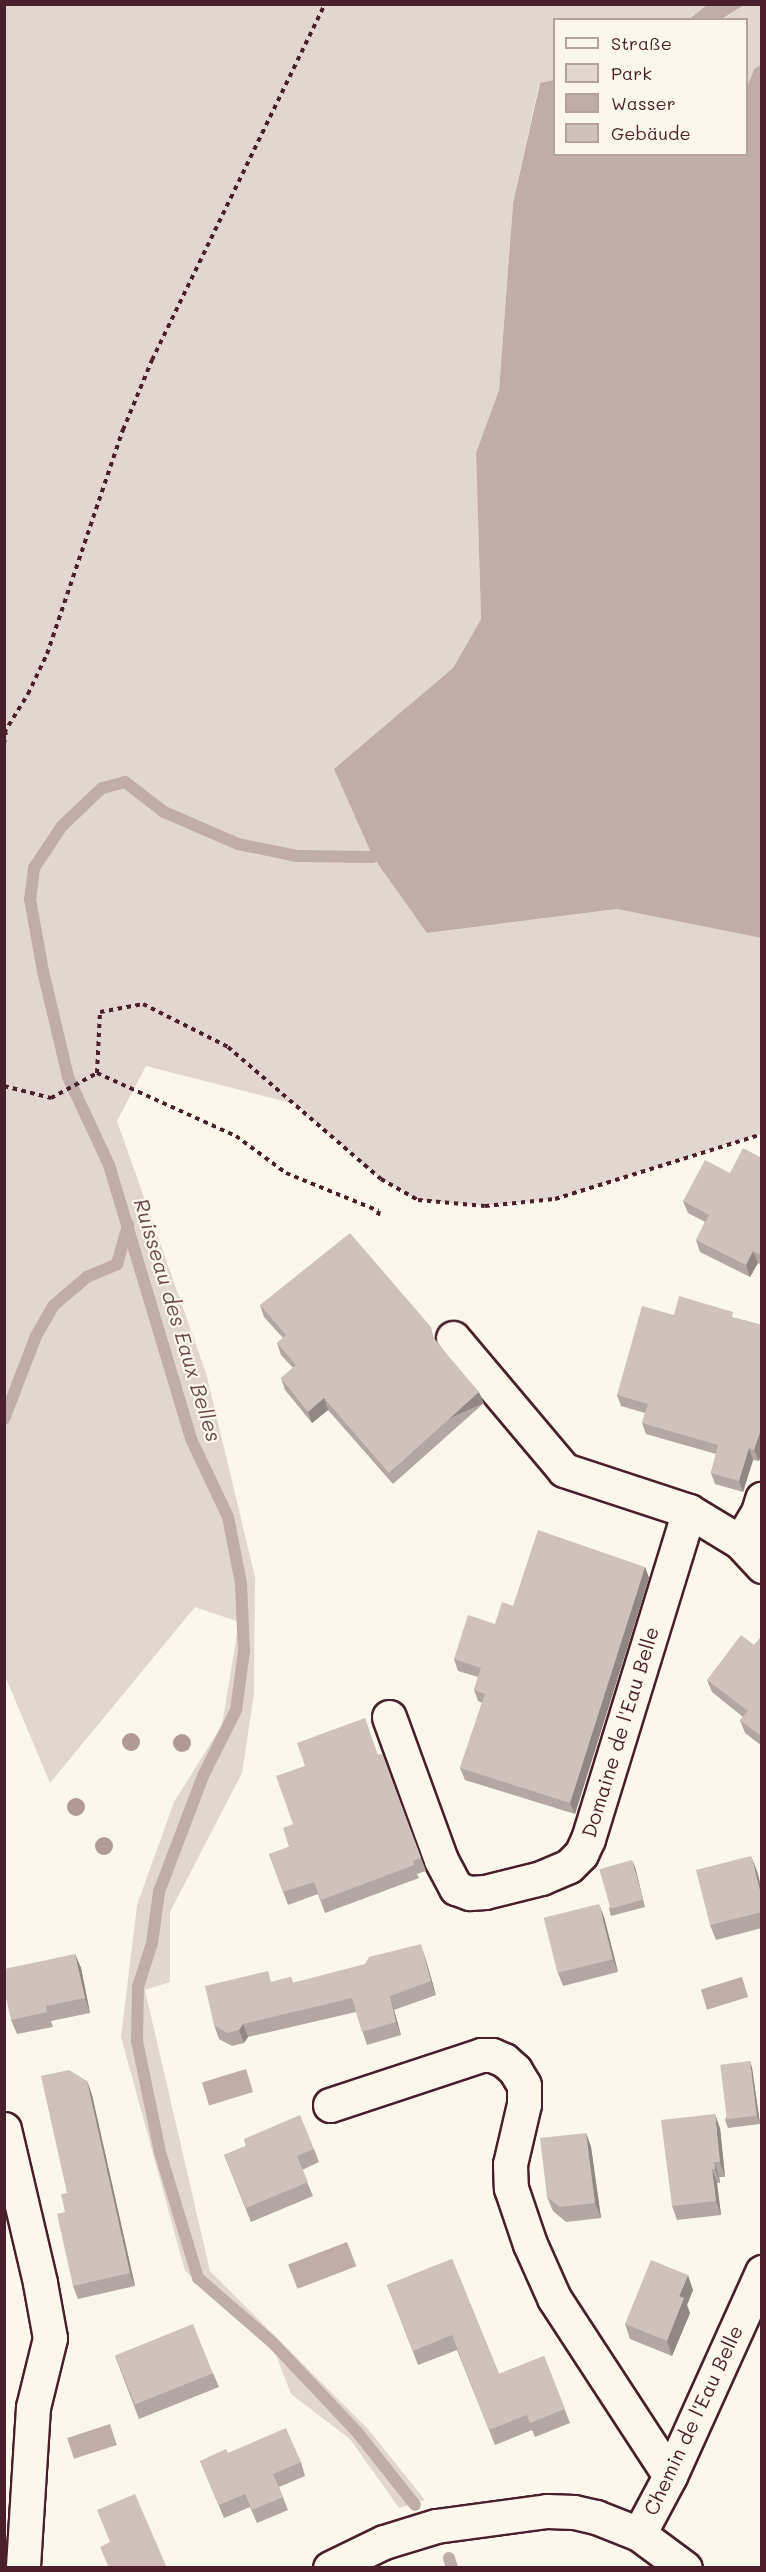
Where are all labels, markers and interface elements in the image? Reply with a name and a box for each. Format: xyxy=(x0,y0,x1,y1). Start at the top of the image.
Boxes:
legend xyxy=(553,18,748,156)
text: Straße xyxy=(611,31,672,55)
text: Park xyxy=(611,61,652,85)
text: Wasser xyxy=(611,91,676,115)
text: Gebäude xyxy=(611,121,691,145)
water label: Ruisseau des Eaux Belles xyxy=(129,1195,227,1445)
street label: Domaine de l'Eau Belle xyxy=(576,1624,664,1840)
street label: Chemin de l'Eau Belle xyxy=(638,2321,748,2519)

